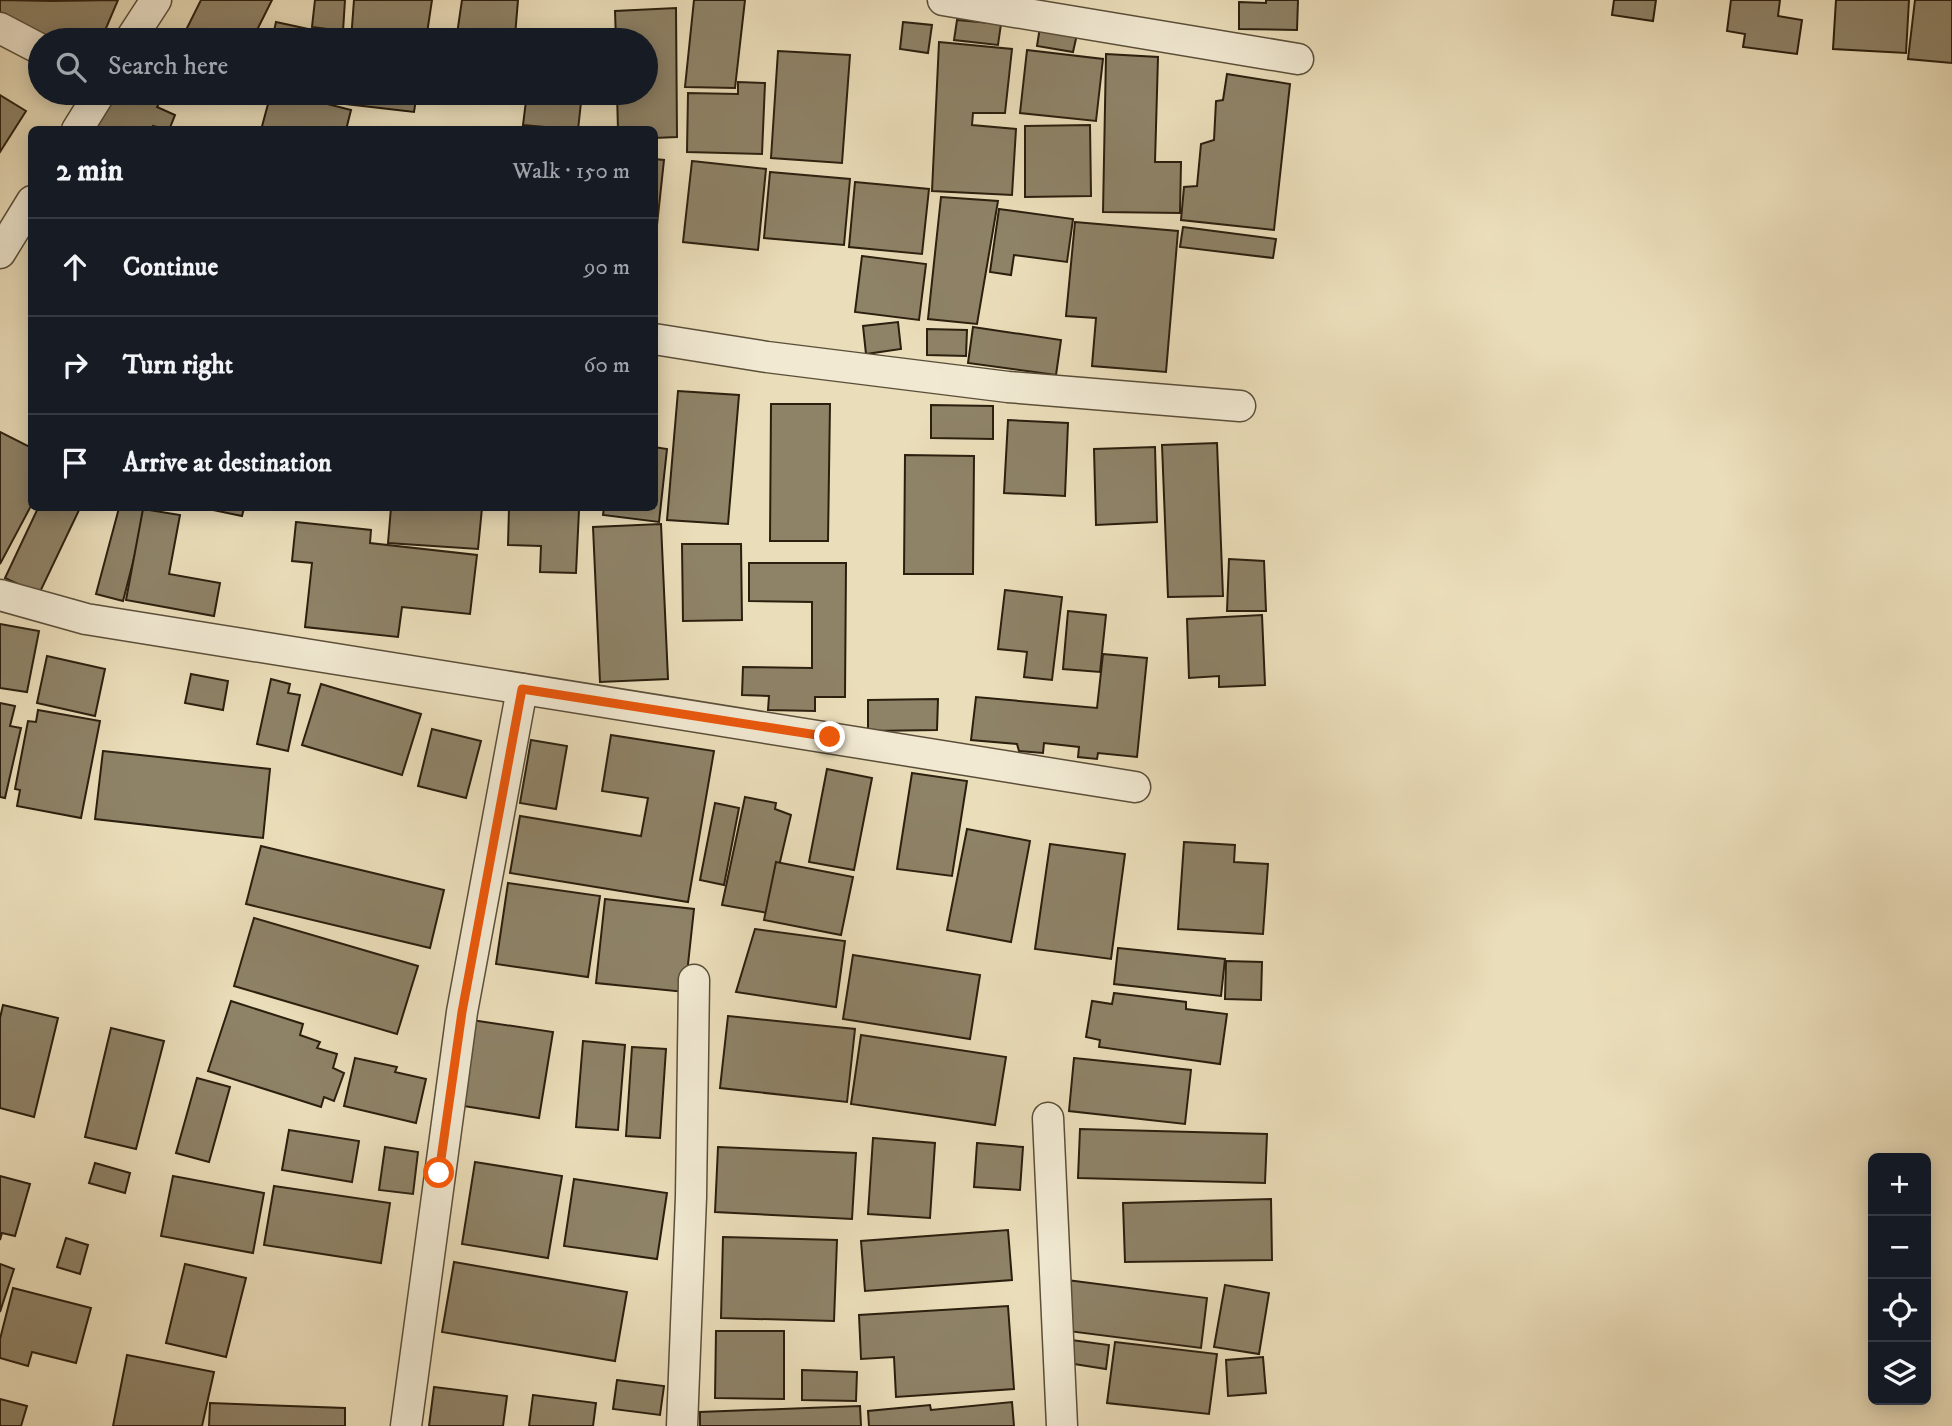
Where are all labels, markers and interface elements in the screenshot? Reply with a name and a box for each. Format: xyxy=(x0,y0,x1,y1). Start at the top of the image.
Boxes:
search box xyxy=(28,28,658,105)
icon: search xyxy=(52,48,90,86)
text: Search here xyxy=(108,50,228,83)
text: 2 min xyxy=(56,153,123,190)
text: Walk · 150 m xyxy=(513,157,630,186)
icon: ahead xyxy=(56,248,94,286)
text: Continue xyxy=(123,251,218,284)
text: 90 m xyxy=(584,253,630,282)
icon: right xyxy=(56,346,94,384)
text: Turn right xyxy=(123,349,233,382)
text: 60 m xyxy=(583,351,630,380)
icon: arrive xyxy=(56,444,94,482)
text: Arrive at destination xyxy=(123,447,332,480)
route end xyxy=(814,721,845,752)
map controls xyxy=(1868,1153,1931,1405)
button: + xyxy=(1868,1153,1931,1216)
route start xyxy=(423,1157,454,1188)
button: − xyxy=(1868,1216,1931,1279)
button: locate xyxy=(1868,1279,1931,1342)
button: layers xyxy=(1868,1342,1931,1405)

